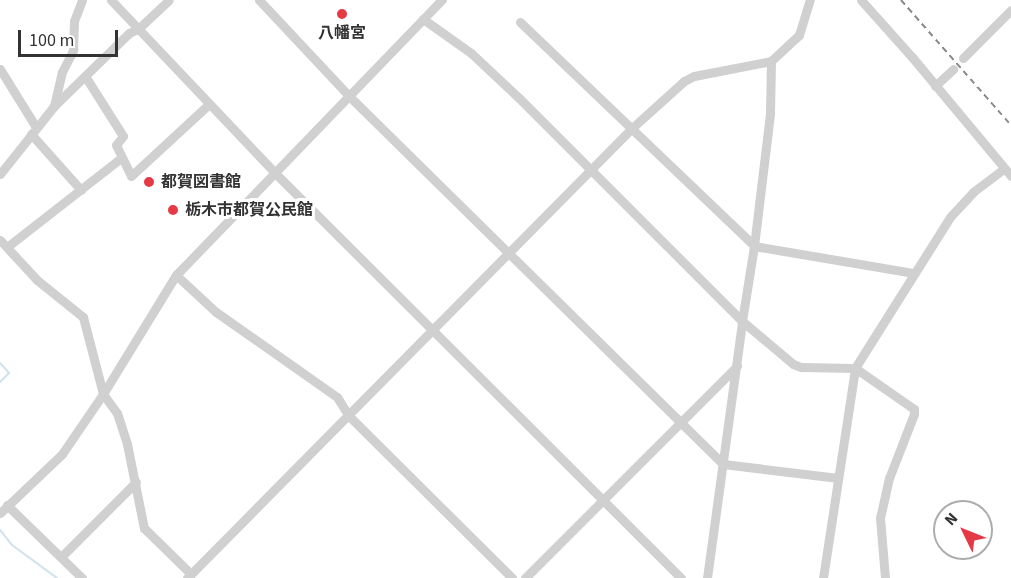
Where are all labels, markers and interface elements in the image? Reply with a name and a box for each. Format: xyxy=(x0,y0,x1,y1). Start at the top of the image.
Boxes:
marker: 八幡宮 xyxy=(335,7,349,21)
scale bar xyxy=(21,18,122,56)
place label: 八幡宮 xyxy=(318,23,366,43)
text: 100 m xyxy=(29,28,74,53)
place label: 都賀図書館 xyxy=(161,172,241,192)
marker: 都賀図書館 xyxy=(142,175,156,189)
place label: 栃木市都賀公民館 xyxy=(185,200,313,220)
marker: 栃木市都賀公民館 xyxy=(166,203,180,217)
north arrow xyxy=(933,500,993,560)
text: N xyxy=(940,508,963,530)

